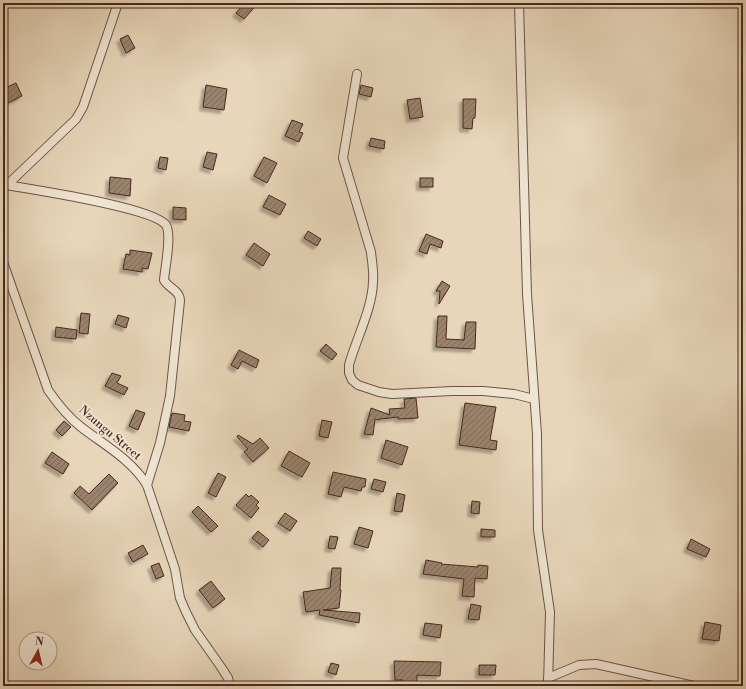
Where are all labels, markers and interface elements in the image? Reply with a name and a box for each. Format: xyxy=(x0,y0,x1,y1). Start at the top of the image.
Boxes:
street label: Nzungu Street xyxy=(76,403,145,464)
north arrow xyxy=(18,631,58,671)
text: N xyxy=(34,635,45,650)

